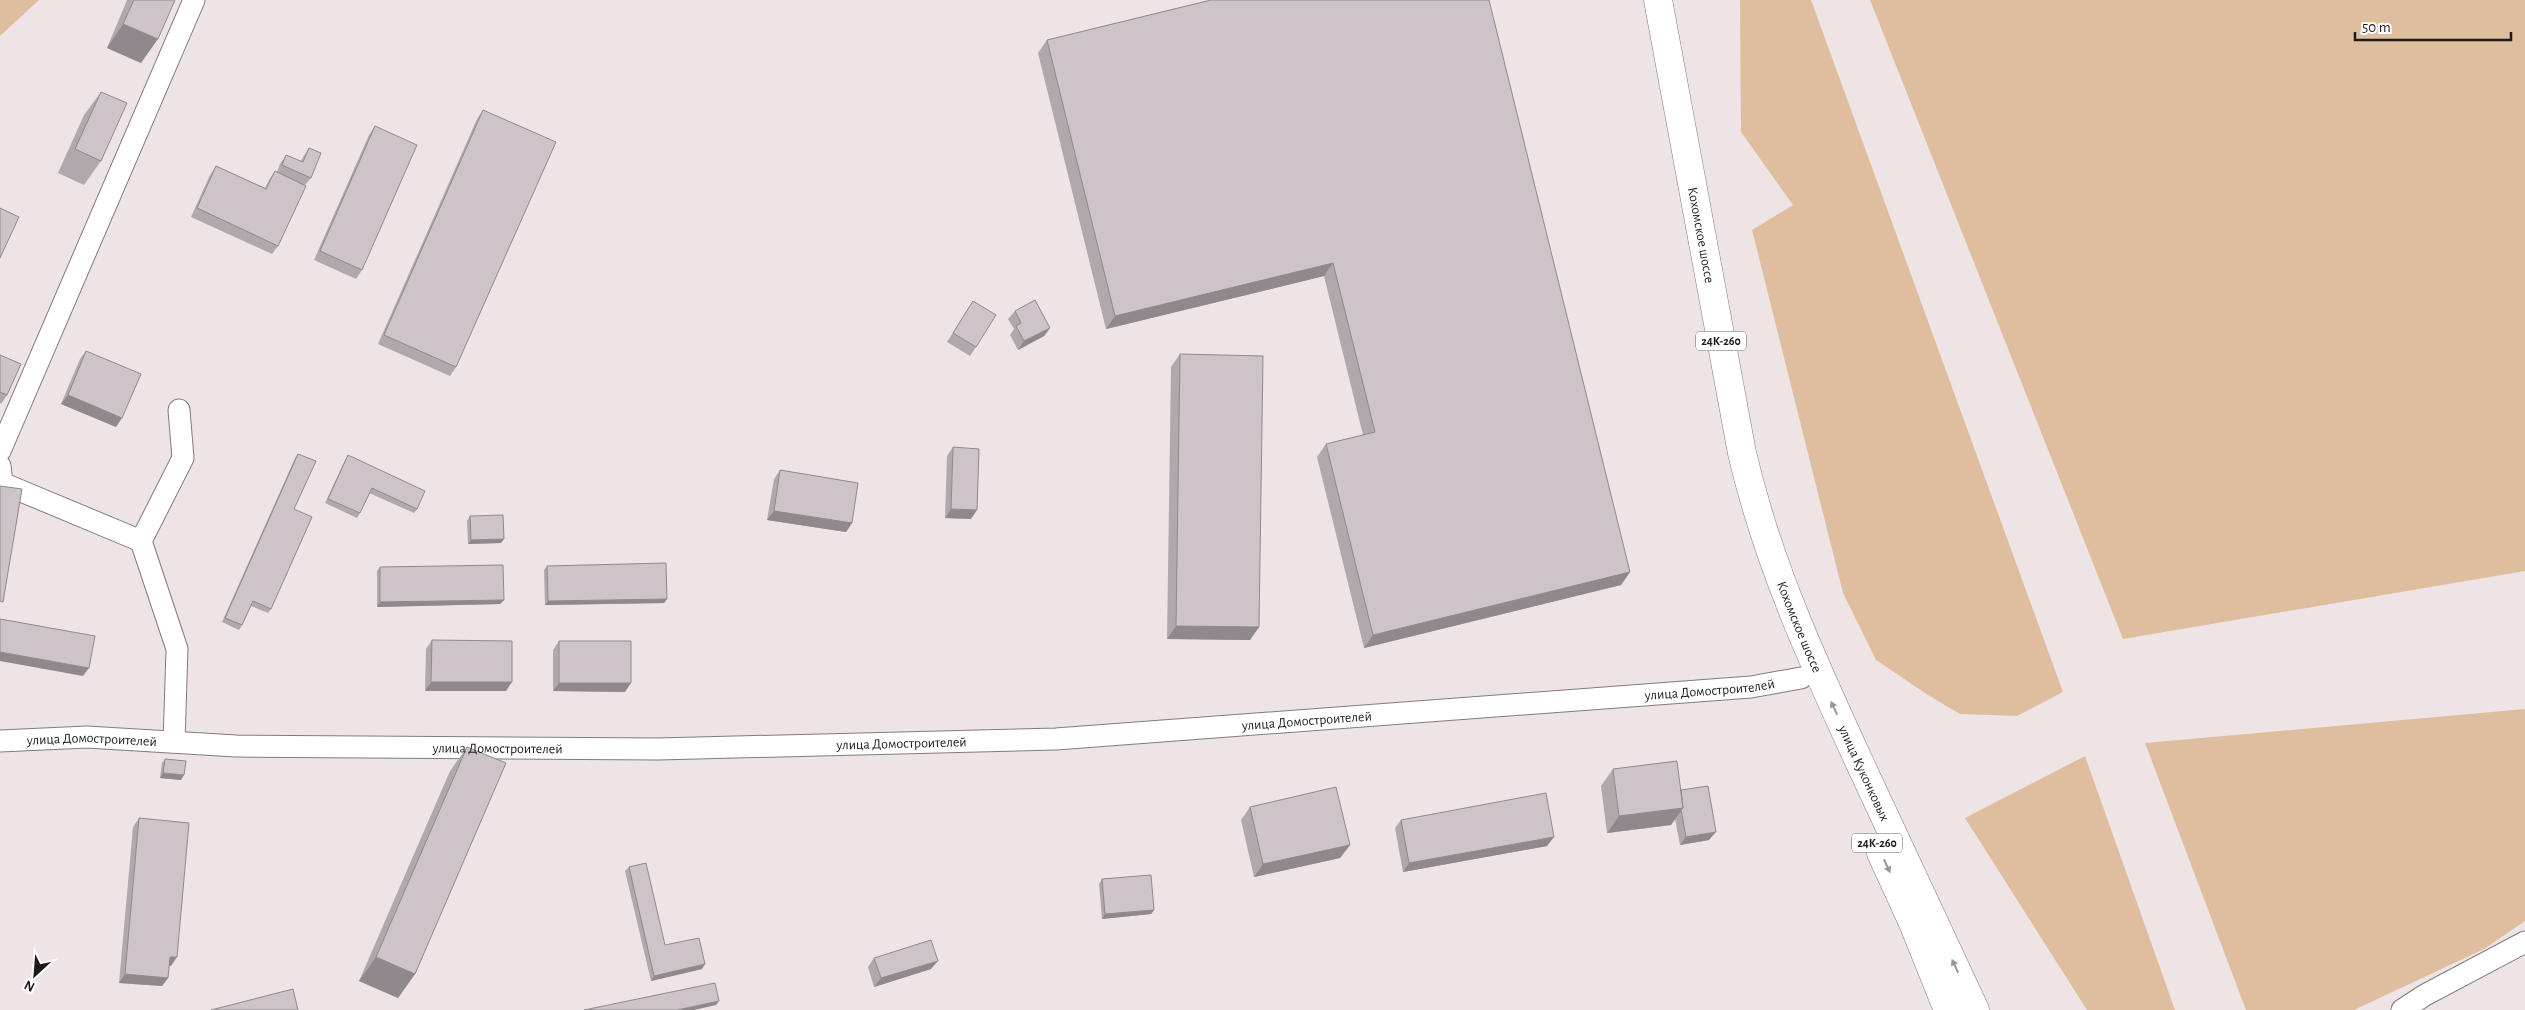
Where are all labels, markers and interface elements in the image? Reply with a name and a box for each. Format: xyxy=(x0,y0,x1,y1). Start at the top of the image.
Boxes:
scale bar xyxy=(2355,10,2511,42)
text: 50 m xyxy=(2362,20,2391,35)
street label: Кохомское шоссе xyxy=(1685,186,1716,284)
road number: 24К-260 xyxy=(1696,332,1746,351)
street label: Кохомское шоссе xyxy=(1774,579,1824,675)
street label: улица Домостроителей xyxy=(1643,677,1776,703)
one-way arrow xyxy=(1830,701,1838,715)
street label: улица Домостроителей xyxy=(1240,709,1372,733)
street label: улица Куконковых xyxy=(1835,722,1892,823)
street label: улица Домостроителей xyxy=(26,731,157,749)
street label: улица Домостроителей xyxy=(835,735,967,753)
street label: улица Домостроителей xyxy=(431,741,563,756)
road number: 24К-260 xyxy=(1852,834,1902,852)
one-way arrow xyxy=(1883,859,1891,873)
north arrow xyxy=(10,950,60,1000)
one-way arrow xyxy=(1950,959,1958,973)
text: N xyxy=(22,977,37,994)

